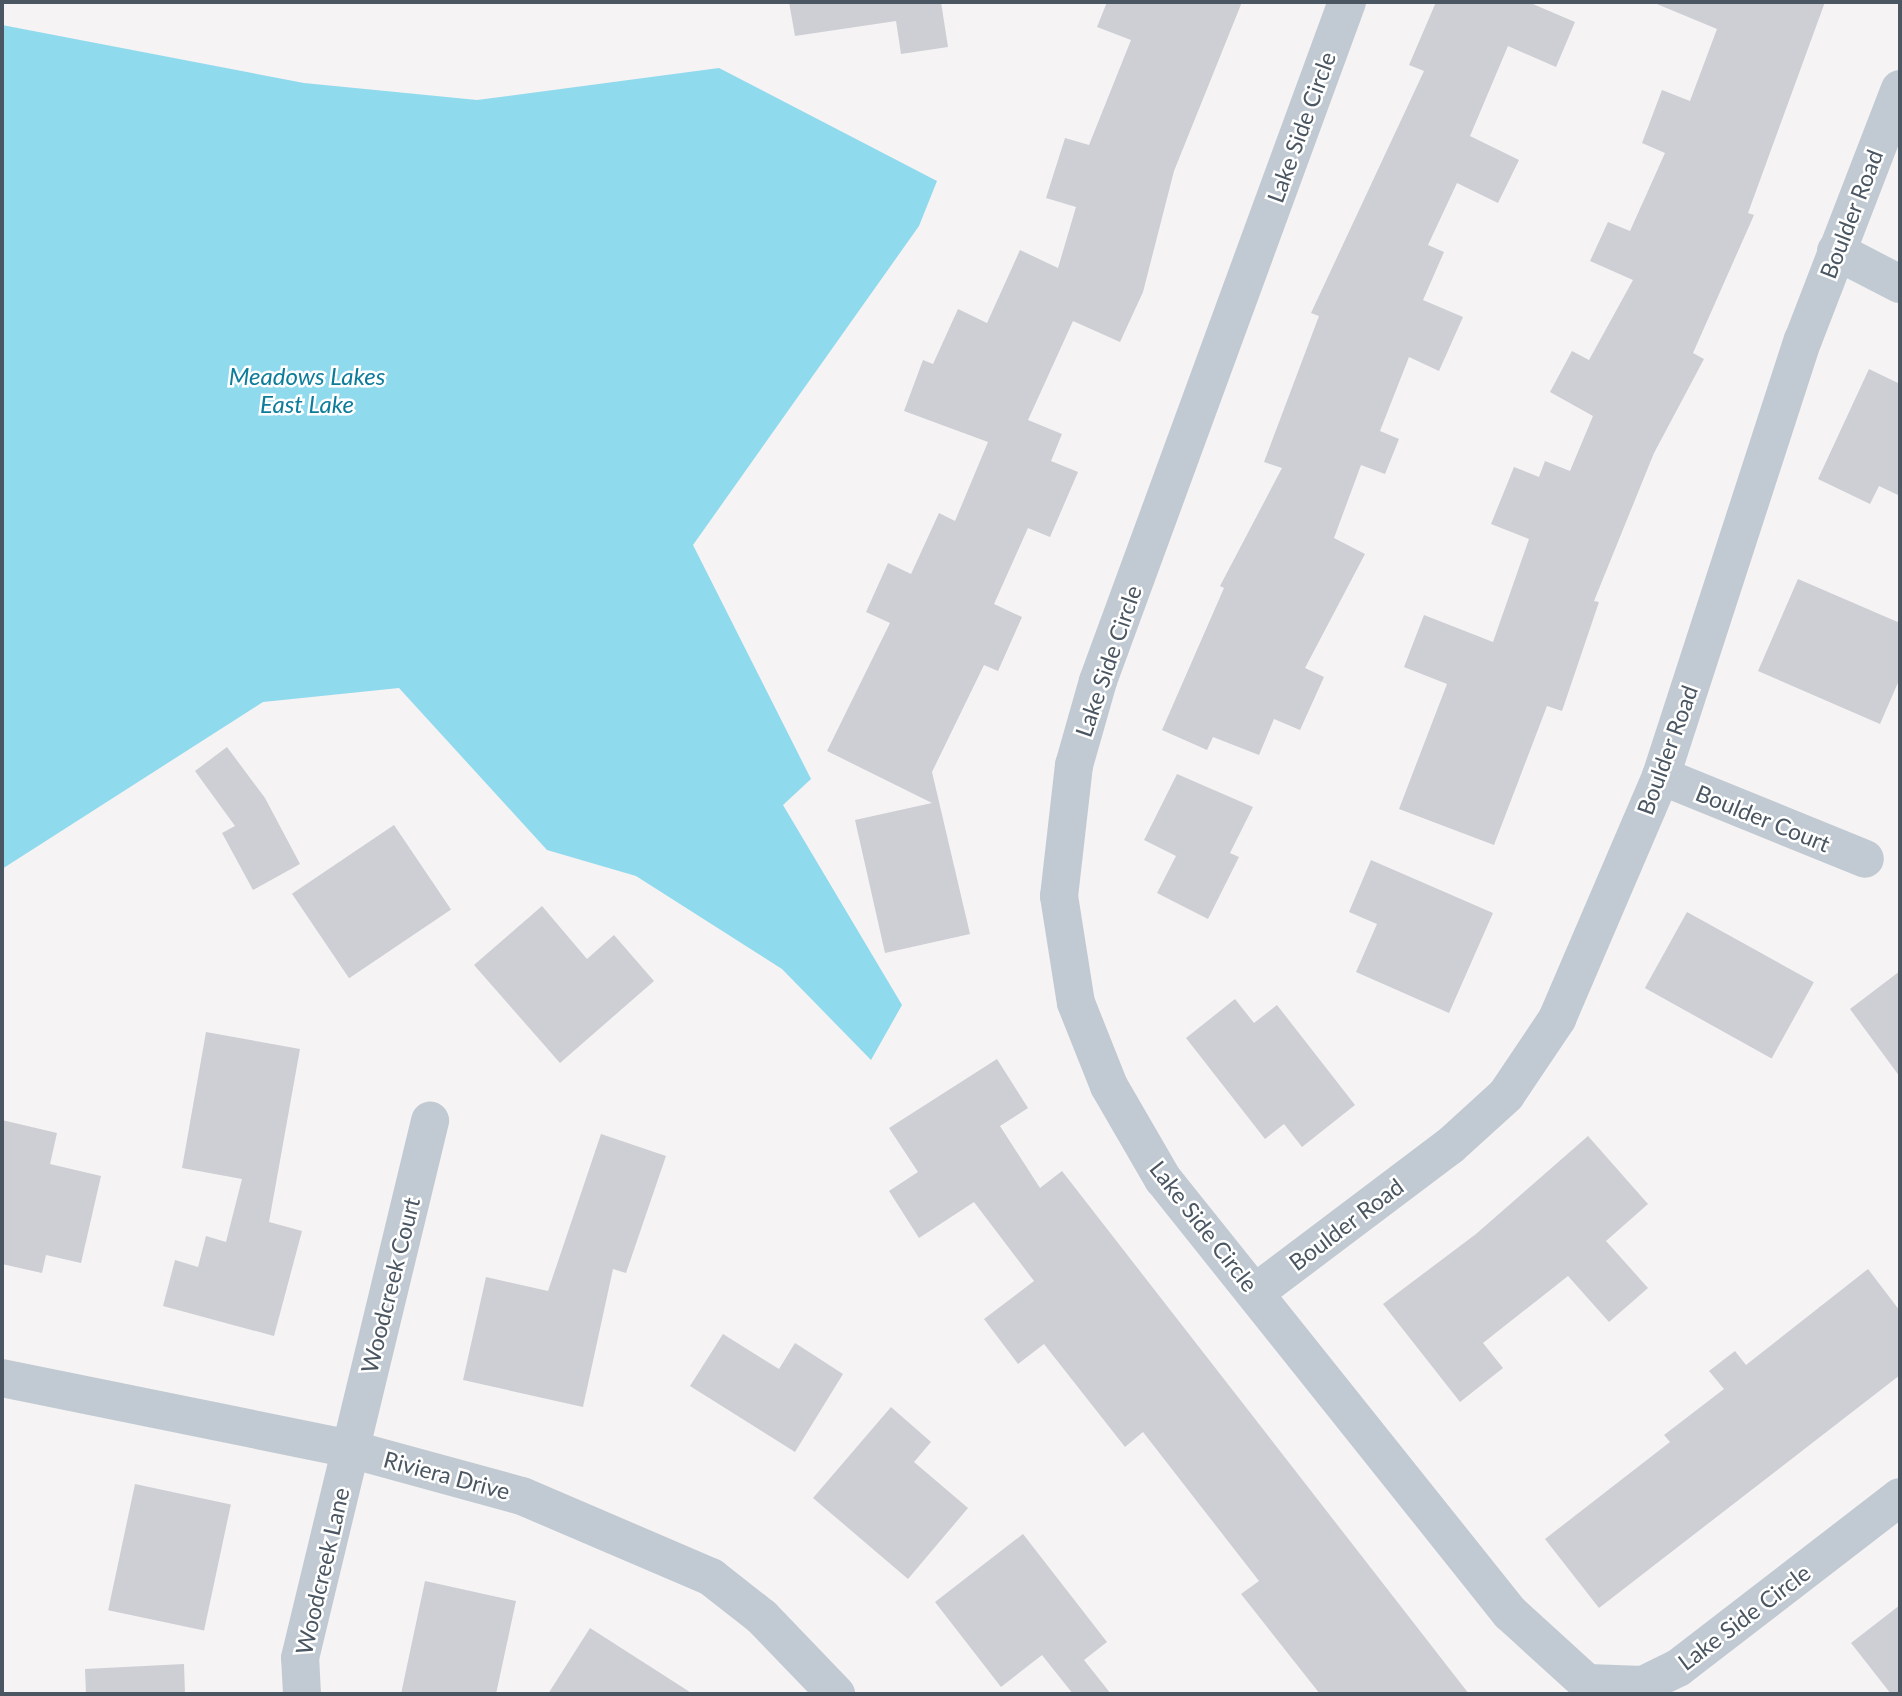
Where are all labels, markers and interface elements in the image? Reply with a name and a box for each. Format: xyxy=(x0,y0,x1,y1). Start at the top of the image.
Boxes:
street label: Lake Side Circle xyxy=(1261,48,1341,206)
street label: Boulder Road xyxy=(1814,145,1888,283)
water label: Meadows Lakes East Lake xyxy=(229,362,385,418)
street label: Lake Side Circle xyxy=(1069,582,1147,740)
street label: Boulder Road xyxy=(1631,681,1703,819)
street label: Boulder Court xyxy=(1692,778,1834,858)
street label: Lake Side Circle xyxy=(1144,1155,1264,1297)
street label: Boulder Road xyxy=(1283,1172,1409,1276)
street label: Woodcreek Court xyxy=(355,1194,425,1376)
street label: Riviera Drive xyxy=(381,1445,513,1505)
street label: Woodcreek Lane xyxy=(289,1485,355,1657)
street label: Lake Side Circle xyxy=(1672,1558,1816,1676)

